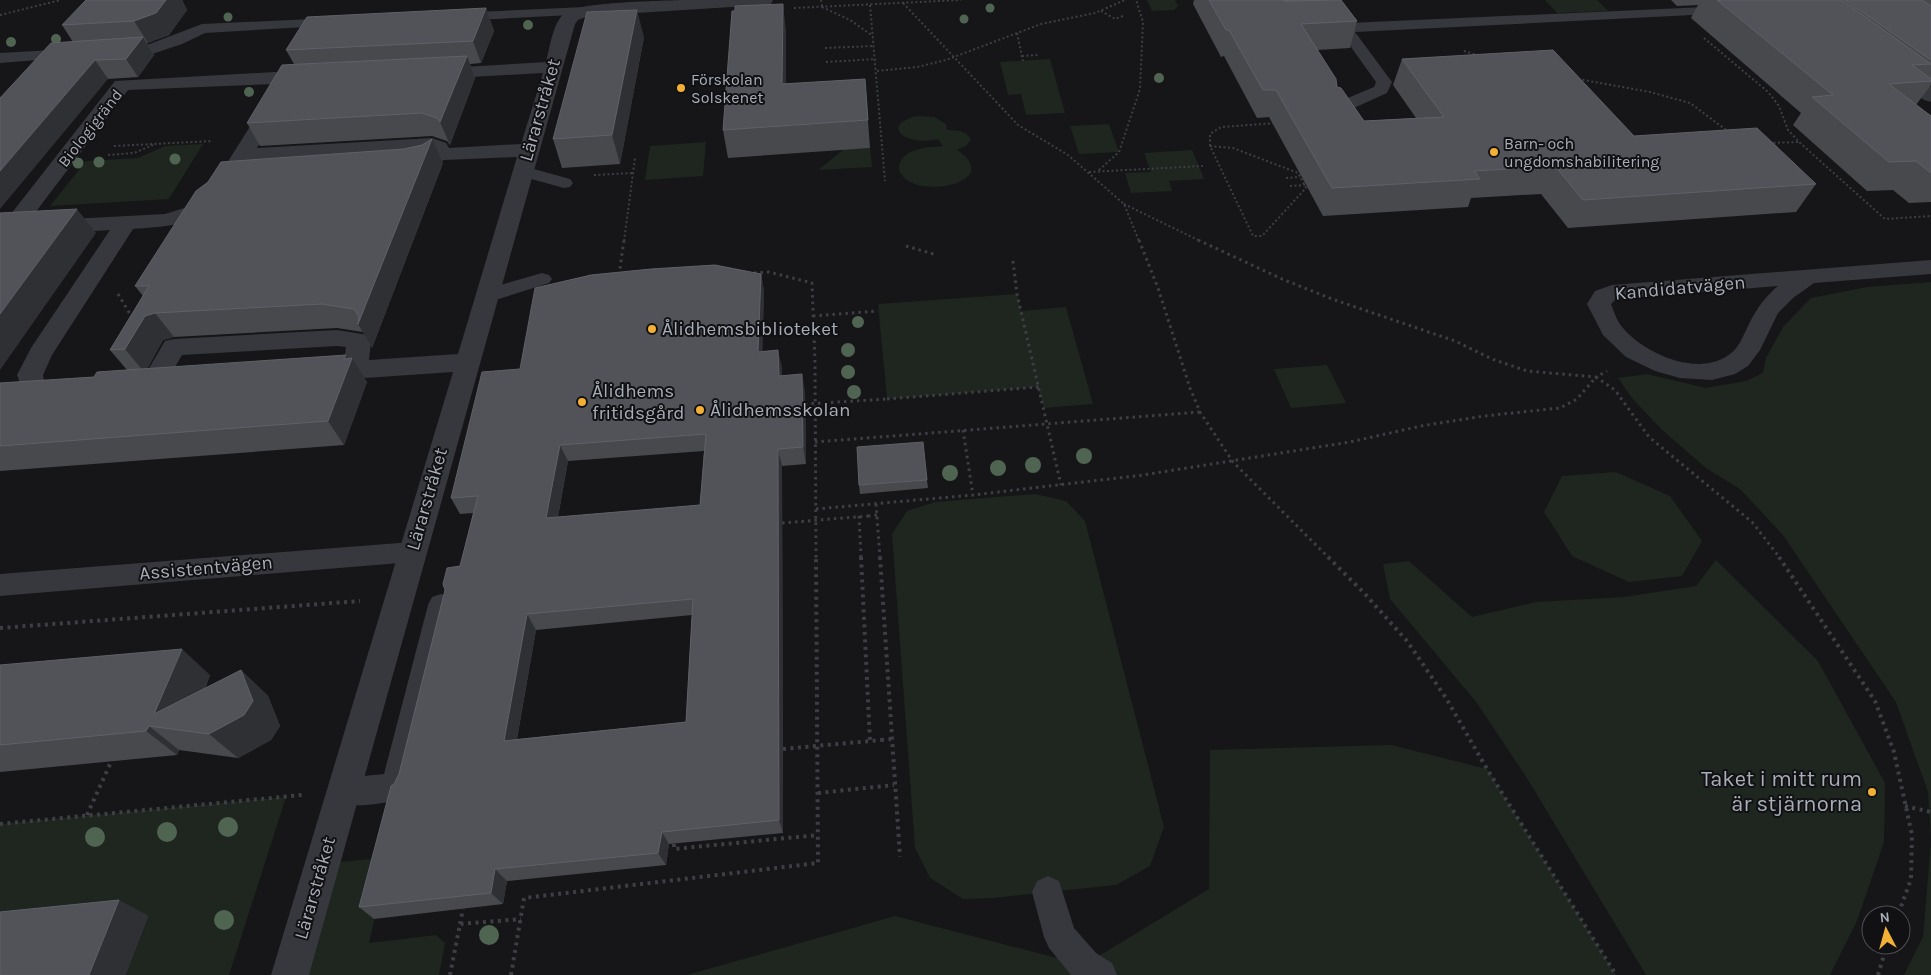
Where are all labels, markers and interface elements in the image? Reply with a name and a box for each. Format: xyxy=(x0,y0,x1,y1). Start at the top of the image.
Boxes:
street label: Lärarstråket xyxy=(515,56,565,164)
place label: Förskolan Solskenet xyxy=(691,70,763,107)
marker: Förskolan Solskenet xyxy=(675,82,687,94)
street label: Biologigränd xyxy=(54,85,126,171)
place label: Barn- och ungdomshabilitering xyxy=(1504,134,1659,171)
marker: Barn- och ungdomshabilitering xyxy=(1488,146,1500,158)
street label: Kandidatvägen xyxy=(1614,271,1746,305)
place label: Ålidhemsbiblioteket xyxy=(662,318,838,340)
marker: Ålidhemsbiblioteket xyxy=(646,323,658,335)
place label: Ålidhems fritidsgård xyxy=(592,380,684,424)
marker: Ålidhems fritidsgård xyxy=(576,396,588,408)
place label: Ålidhemsskolan xyxy=(710,399,850,421)
marker: Ålidhemsskolan xyxy=(694,404,706,416)
street label: Lärarstråket xyxy=(402,445,452,553)
street label: Assistentvägen xyxy=(138,551,274,585)
place label: Taket i mitt rum är stjärnorna xyxy=(1701,766,1862,817)
marker: Taket i mitt rum är stjärnorna xyxy=(1866,786,1878,798)
street label: Lärarstråket xyxy=(290,834,340,942)
north arrow xyxy=(1861,905,1911,955)
text: N xyxy=(1879,909,1891,927)

